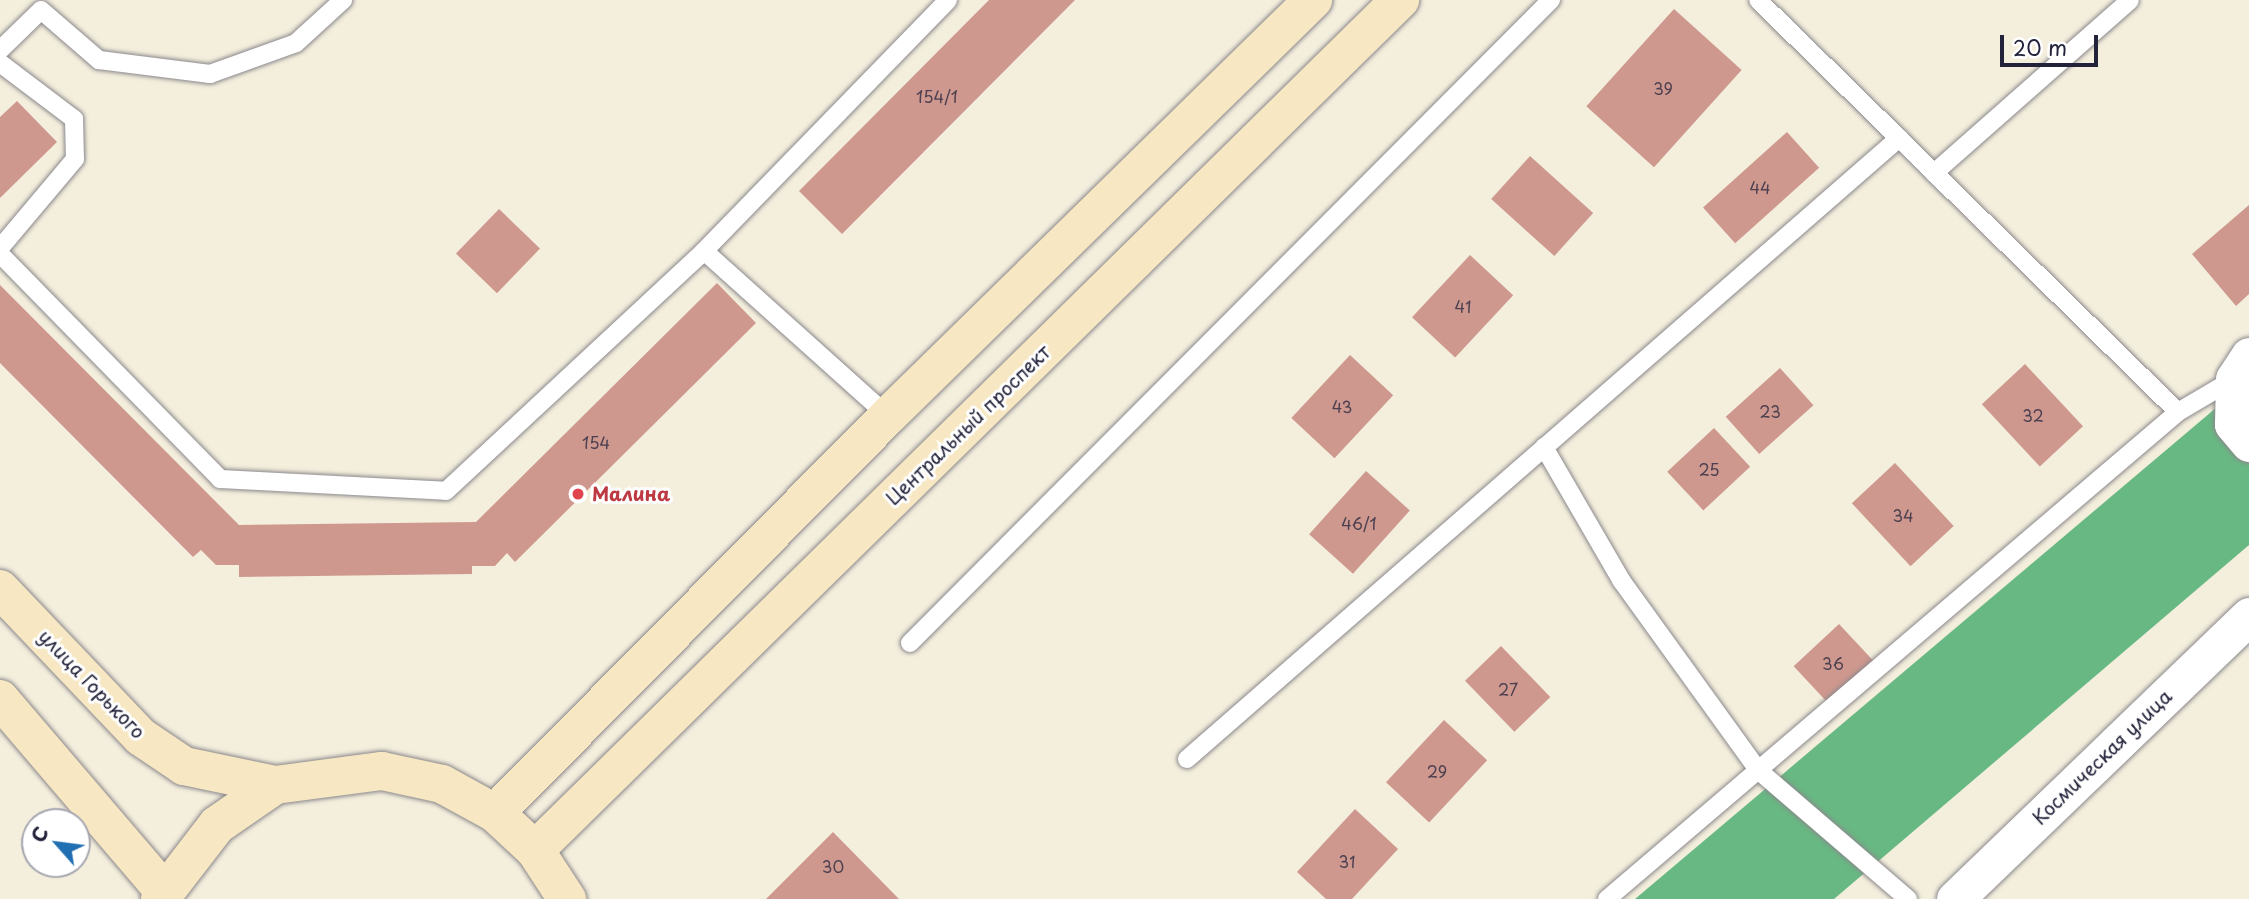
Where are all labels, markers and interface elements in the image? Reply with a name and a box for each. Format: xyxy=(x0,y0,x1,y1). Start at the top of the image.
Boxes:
scale bar xyxy=(2004,21,2102,65)
text: 20 m xyxy=(2013,31,2067,63)
house number: 39 xyxy=(1653,78,1673,98)
house number: 154/1 xyxy=(916,86,958,106)
house number: 44 xyxy=(1749,177,1771,197)
house number: 41 xyxy=(1455,296,1471,316)
street label: Центральный проспект xyxy=(881,341,1055,509)
house number: 43 xyxy=(1332,396,1352,416)
house number: 23 xyxy=(1759,401,1781,421)
house number: 32 xyxy=(2022,405,2044,425)
house number: 154 xyxy=(582,432,610,452)
house number: 25 xyxy=(1698,459,1720,479)
place label: Малина xyxy=(592,483,670,505)
marker: Малина xyxy=(570,486,586,502)
house number: 34 xyxy=(1892,505,1914,525)
house number: 46/1 xyxy=(1341,513,1377,533)
street label: улица Горького xyxy=(34,624,150,744)
house number: 36 xyxy=(1822,653,1844,673)
house number: 27 xyxy=(1498,679,1518,699)
street label: Космическая улица xyxy=(2027,684,2177,830)
house number: 29 xyxy=(1427,761,1447,781)
north arrow xyxy=(21,808,91,878)
text: С xyxy=(24,821,55,847)
house number: 31 xyxy=(1339,851,1355,871)
house number: 30 xyxy=(822,856,844,876)

